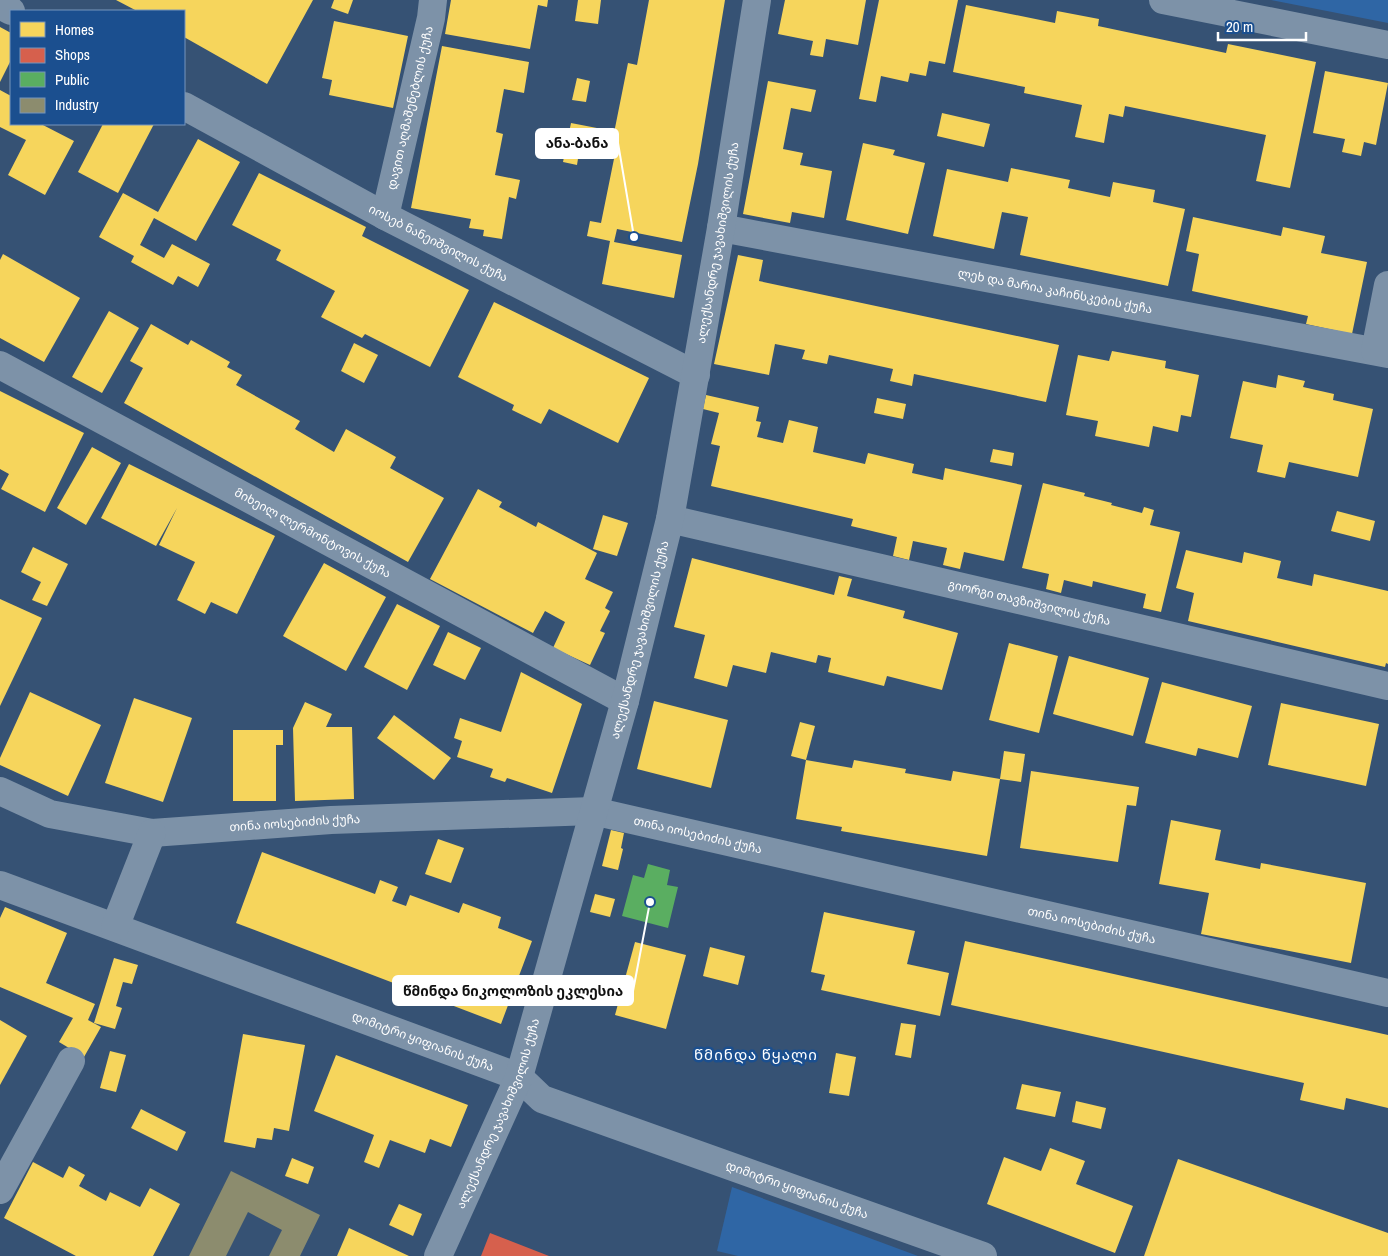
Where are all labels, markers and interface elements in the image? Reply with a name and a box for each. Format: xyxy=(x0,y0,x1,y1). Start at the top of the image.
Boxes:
legend xyxy=(10,10,185,125)
scale bar xyxy=(1218,10,1306,42)
text: 20 m xyxy=(1226,16,1253,37)
text: Homes xyxy=(55,19,94,40)
street label: დავით აღმაშენებლის ქუჩა xyxy=(383,24,437,191)
text: Shops xyxy=(55,44,90,65)
text: Public xyxy=(55,69,89,90)
text: Industry xyxy=(55,94,100,115)
callout: ანა-ბანა xyxy=(536,129,618,158)
text: ანა-ბანა xyxy=(546,134,608,152)
street label: ალექსანდრე ჯავახიშვილის ქუჩა xyxy=(693,141,742,345)
street label: იოსებ ნანეიშვილის ქუჩა xyxy=(366,201,511,286)
street label: ლეხ და მარია კაჩინსკების ქუჩა xyxy=(957,265,1154,317)
street label: მიხეილ ლერმონტოვის ქუჩა xyxy=(232,485,394,582)
street label: ალექსანდრე ჯავახიშვილის ქუჩა xyxy=(607,539,672,741)
street label: გიორგი თავზიშვილის ქუჩა xyxy=(947,576,1112,629)
street label: თინა იოსებიძის ქუჩა xyxy=(229,811,361,835)
street label: თინა იოსებიძის ქუჩა xyxy=(632,813,764,857)
street label: თინა იოსებიძის ქუჩა xyxy=(1026,903,1157,948)
callout: წმინდა ნიკოლოზის ეკლესია xyxy=(393,976,633,1005)
text: წმინდა ნიკოლოზის ეკლესია xyxy=(403,982,623,1000)
street label: დიმიტრი ყიფიანის ქუჩა xyxy=(350,1008,496,1075)
street label: ალექსანდრე ჯავახიშვილის ქუჩა xyxy=(453,1016,543,1211)
district label: წმინდა წყალი xyxy=(694,1044,818,1065)
street label: დიმიტრი ყიფიანის ქუჩა xyxy=(724,1157,871,1223)

